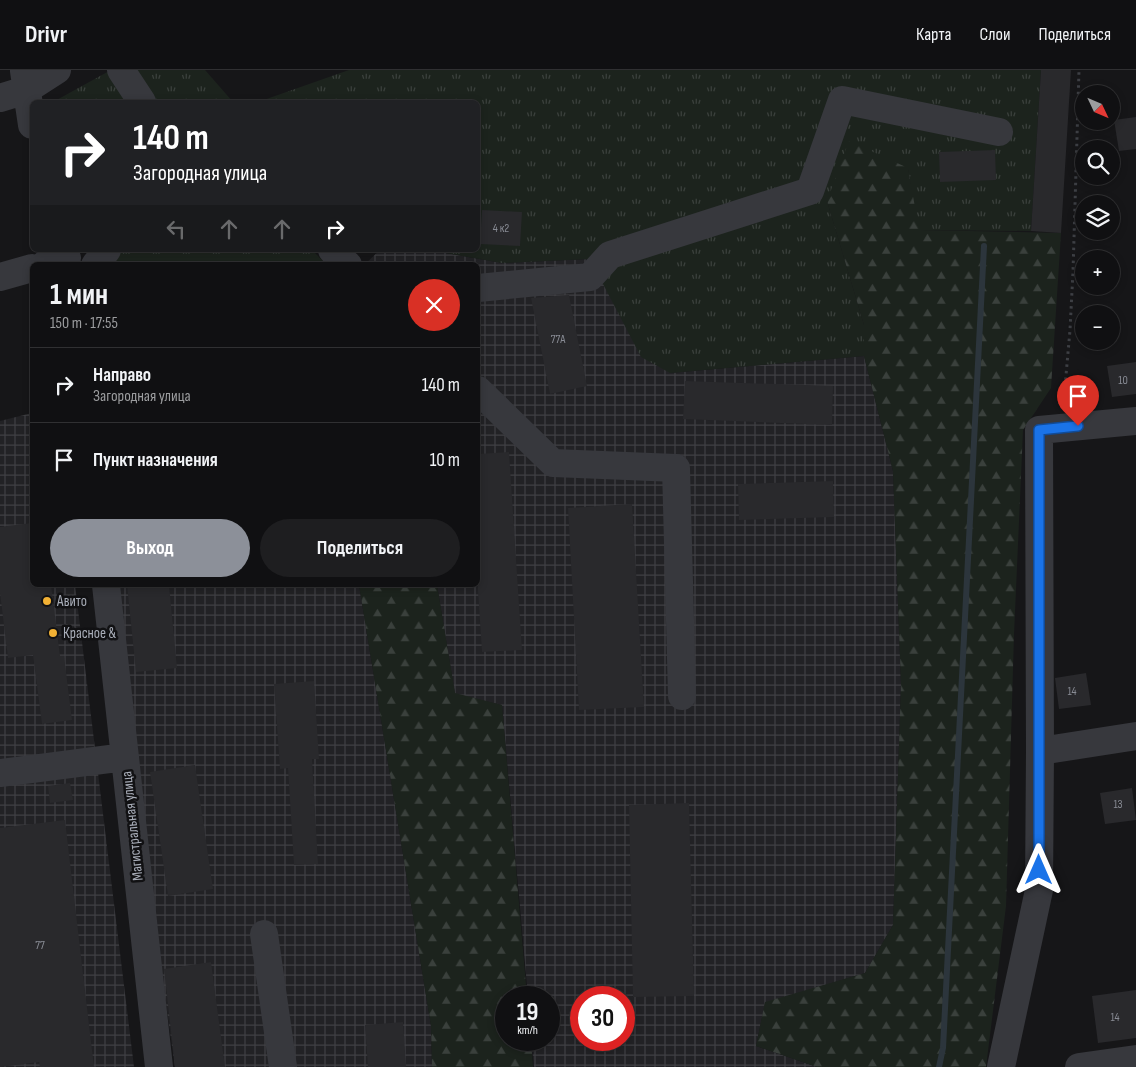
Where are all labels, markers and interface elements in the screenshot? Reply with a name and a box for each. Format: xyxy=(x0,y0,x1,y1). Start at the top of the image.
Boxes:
text: Drivr xyxy=(25,20,67,49)
text: Карта xyxy=(916,24,952,45)
text: Слои xyxy=(980,24,1011,45)
text: Поделиться xyxy=(1039,24,1111,45)
north arrow xyxy=(1075,85,1120,130)
map controls xyxy=(1075,85,1120,350)
text: 140 m xyxy=(133,117,209,160)
icon: right xyxy=(50,120,115,185)
button: search xyxy=(1075,140,1120,185)
text: Загородная улица xyxy=(133,160,267,187)
button: layers xyxy=(1075,195,1120,240)
icon: left xyxy=(162,215,190,243)
icon: ahead xyxy=(215,215,243,243)
icon: ahead xyxy=(268,215,296,243)
icon: right xyxy=(321,215,349,243)
house number: 4 к2 xyxy=(493,221,509,236)
button: + xyxy=(1075,250,1120,295)
text: 1 мин xyxy=(50,277,108,313)
button: close xyxy=(408,279,460,331)
button: − xyxy=(1075,305,1120,350)
text: 150 m · 17:55 xyxy=(50,314,118,333)
house number: 77А xyxy=(551,332,566,347)
text: Направо xyxy=(93,364,151,387)
icon: right xyxy=(50,371,78,399)
house number: 10 xyxy=(1118,373,1128,388)
text: 140 m xyxy=(422,374,460,397)
pin xyxy=(1057,375,1099,426)
icon: arrive xyxy=(1064,382,1092,410)
text: Загородная улица xyxy=(93,387,191,406)
icon: arrive xyxy=(50,446,78,474)
text: Пункт назначения xyxy=(93,449,218,472)
text: 10 m xyxy=(430,449,460,472)
button: Выход xyxy=(50,519,250,577)
button: Поделиться xyxy=(260,519,460,577)
place label: Авито xyxy=(56,592,87,611)
marker: Авито xyxy=(41,595,53,607)
place label: Красное & xyxy=(63,624,116,643)
marker: Красное & xyxy=(47,627,59,639)
house number: 14 xyxy=(1067,684,1077,699)
street label: Магистральная улица xyxy=(117,770,148,882)
house number: 13 xyxy=(1113,797,1123,812)
position arrow xyxy=(1012,843,1064,895)
house number: 77 xyxy=(35,938,45,953)
speed limit sign: 30 xyxy=(570,986,635,1051)
text: 19 xyxy=(517,997,538,1028)
house number: 14 xyxy=(1110,1010,1120,1025)
text: km/h xyxy=(517,1023,538,1038)

